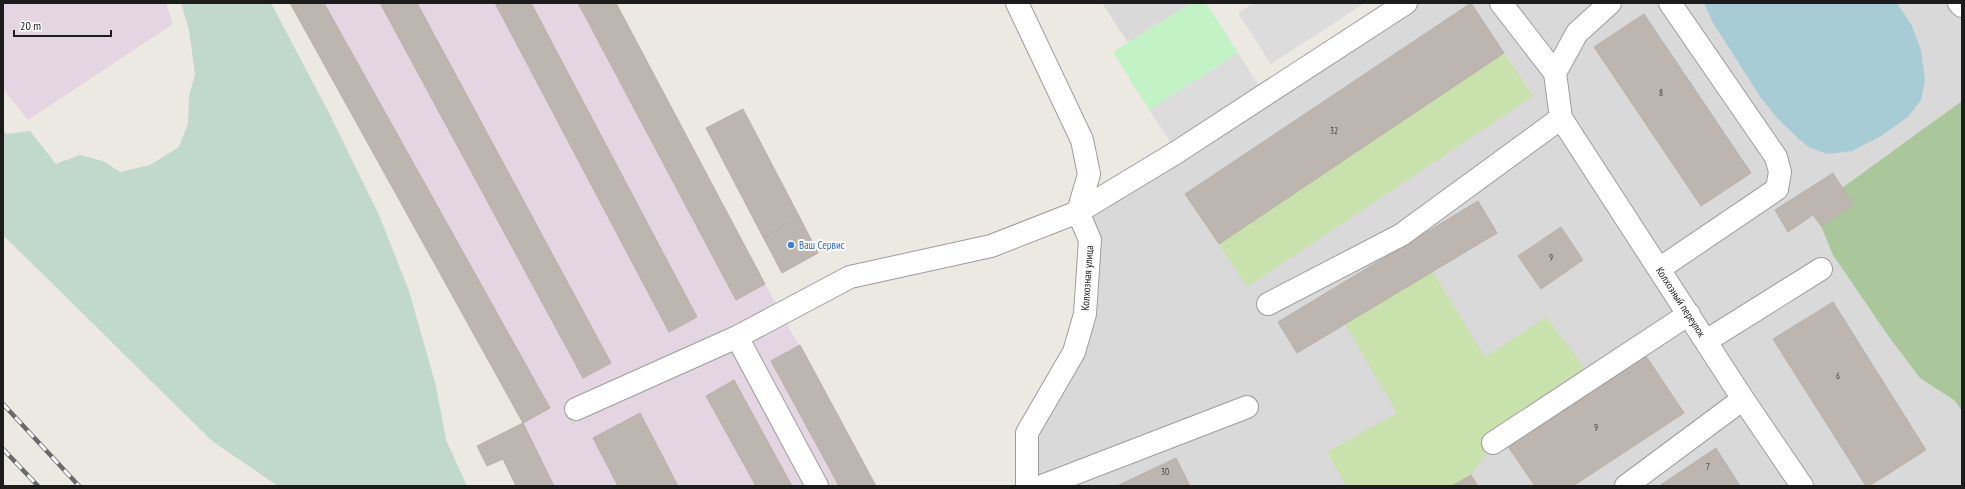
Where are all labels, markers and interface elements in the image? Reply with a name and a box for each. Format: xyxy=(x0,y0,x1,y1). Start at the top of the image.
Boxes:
scale bar xyxy=(14,12,111,38)
text: 20 m xyxy=(20,18,41,33)
house number: 8 xyxy=(1659,87,1663,98)
house number: 32 xyxy=(1330,125,1338,136)
place label: Ваш Сервис xyxy=(799,238,845,252)
marker: Ваш Сервис xyxy=(786,240,796,250)
street label: Колхозная улица xyxy=(1078,245,1096,311)
house number: 9 xyxy=(1549,252,1553,263)
street label: Колхозный переулок xyxy=(1653,264,1709,340)
house number: 6 xyxy=(1836,370,1840,381)
house number: 9 xyxy=(1594,422,1598,433)
house number: 7 xyxy=(1706,461,1710,472)
house number: 30 xyxy=(1161,466,1169,477)

